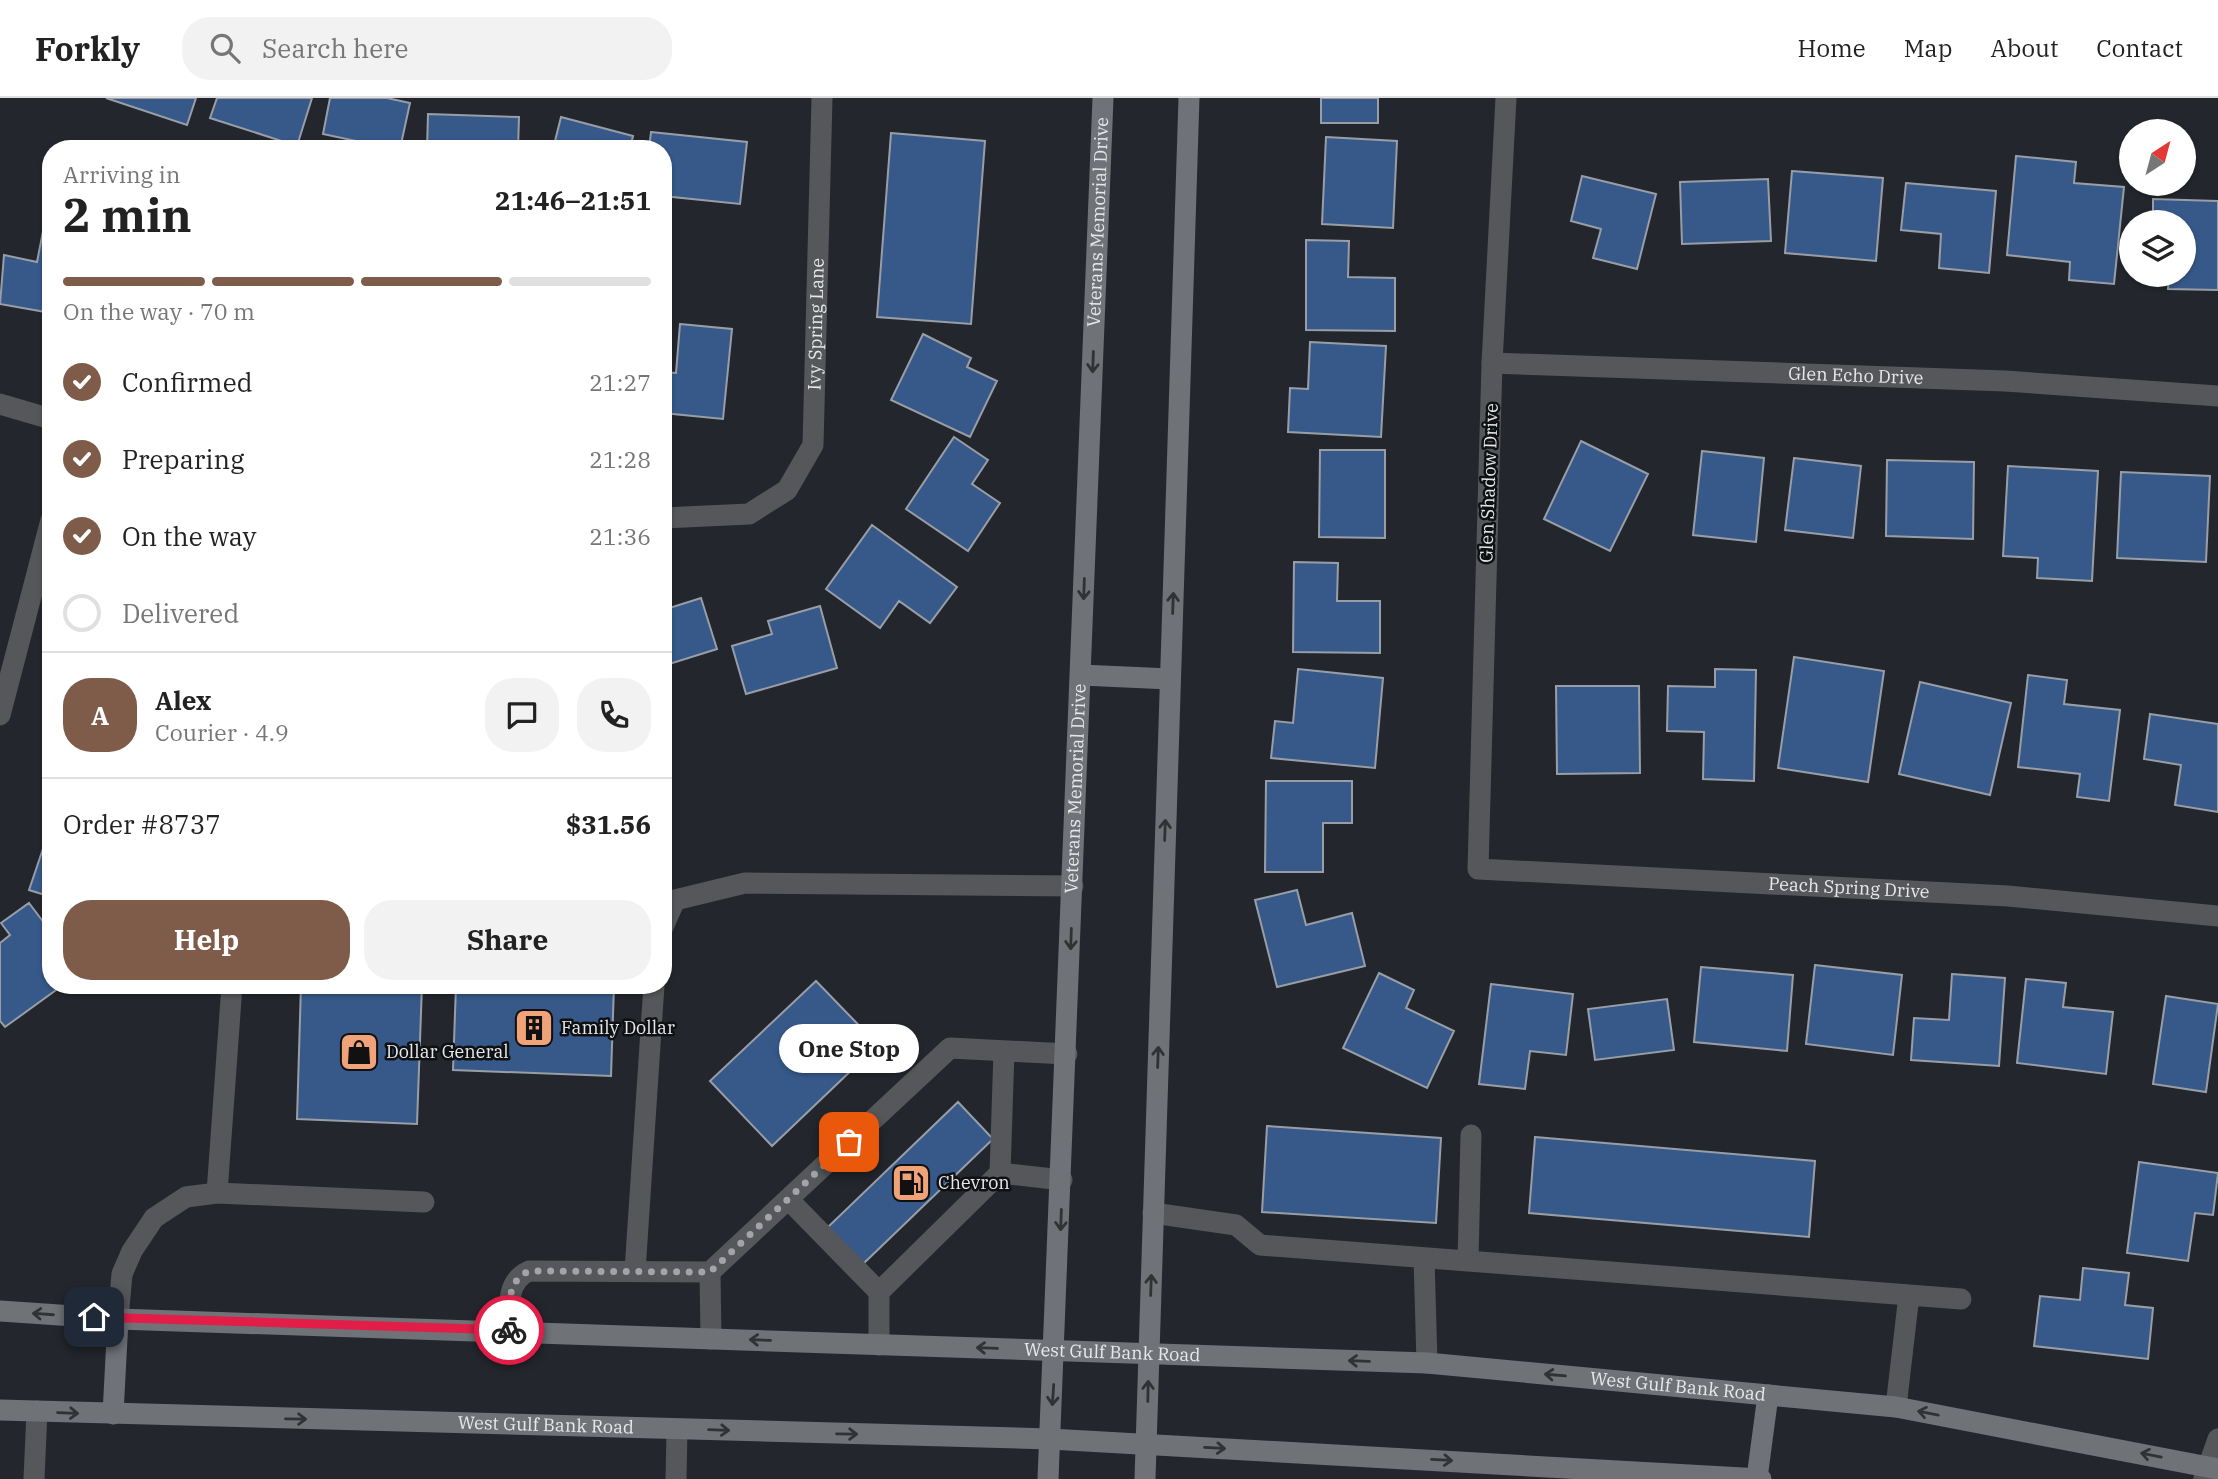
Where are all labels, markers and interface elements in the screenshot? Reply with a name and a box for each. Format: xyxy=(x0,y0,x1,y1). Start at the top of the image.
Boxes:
search box xyxy=(182,17,672,80)
text: Forkly xyxy=(35,27,140,70)
icon: search xyxy=(206,29,244,67)
text: Search here xyxy=(262,31,409,65)
text: Home xyxy=(1798,32,1866,64)
text: Map xyxy=(1904,32,1952,64)
text: About xyxy=(1990,32,2058,64)
text: Contact xyxy=(2096,32,2183,64)
street label: Veterans Memorial Drive xyxy=(1082,117,1113,327)
north arrow xyxy=(2119,119,2196,196)
map controls xyxy=(2119,119,2196,287)
text: Arriving in xyxy=(63,159,180,189)
text: 21:46–21:51 xyxy=(495,183,651,217)
text: 2 min xyxy=(63,185,192,245)
button: layers xyxy=(2119,210,2196,287)
street label: Ivy Spring Lane xyxy=(802,258,829,391)
text: On the way · 70 m xyxy=(63,296,255,326)
one-way arrow xyxy=(1086,350,1100,373)
street label: Glen Echo Drive xyxy=(1788,361,1924,389)
icon: check xyxy=(63,363,101,401)
text: Confirmed xyxy=(122,365,253,399)
text: 21:27 xyxy=(589,367,651,397)
street label: Glen Shadow Drive xyxy=(1474,403,1503,563)
icon: check xyxy=(63,440,101,478)
text: Preparing xyxy=(122,442,244,476)
text: 21:28 xyxy=(589,444,651,474)
icon: check xyxy=(63,517,101,555)
text: On the way xyxy=(122,519,256,553)
text: 21:36 xyxy=(589,521,651,551)
one-way arrow xyxy=(1078,578,1091,601)
one-way arrow xyxy=(1166,591,1179,614)
text: Delivered xyxy=(122,596,239,630)
button: chat xyxy=(485,678,559,752)
button: phone xyxy=(577,678,651,752)
text: Alex xyxy=(155,683,211,717)
street label: Veterans Memorial Drive xyxy=(1059,683,1091,894)
text: A xyxy=(91,698,109,732)
text: Courier · 4.9 xyxy=(155,717,289,747)
text: Order #8737 xyxy=(63,807,221,841)
text: $31.56 xyxy=(566,807,651,841)
one-way arrow xyxy=(1159,819,1172,842)
street label: Peach Spring Drive xyxy=(1768,872,1930,903)
button: Help xyxy=(63,900,350,980)
button: Share xyxy=(364,900,651,980)
one-way arrow xyxy=(1065,927,1078,950)
building icon: Family Dollar xyxy=(513,1007,555,1049)
place label: Family Dollar xyxy=(561,1016,675,1039)
callout: One Stop xyxy=(779,1023,919,1072)
shop icon: Dollar General xyxy=(338,1031,380,1073)
text: One Stop xyxy=(798,1033,900,1063)
place label: Dollar General xyxy=(386,1040,509,1063)
one-way arrow xyxy=(1151,1046,1165,1069)
pin xyxy=(819,1112,879,1172)
icon: bag xyxy=(830,1123,868,1161)
fuel station icon: Chevron xyxy=(890,1162,932,1204)
place label: Chevron xyxy=(938,1171,1010,1194)
one-way arrow xyxy=(1054,1209,1067,1232)
one-way arrow xyxy=(1144,1273,1157,1296)
pin xyxy=(64,1287,124,1347)
courier xyxy=(474,1295,544,1365)
icon: home xyxy=(75,1298,113,1336)
one-way arrow xyxy=(32,1307,55,1320)
icon: bike xyxy=(490,1311,528,1349)
one-way arrow xyxy=(749,1334,772,1347)
street label: West Gulf Bank Road xyxy=(1024,1337,1201,1366)
one-way arrow xyxy=(976,1342,999,1355)
one-way arrow xyxy=(1347,1354,1370,1367)
street label: West Gulf Bank Road xyxy=(1589,1366,1767,1406)
one-way arrow xyxy=(1544,1368,1567,1381)
one-way arrow xyxy=(1141,1380,1154,1403)
one-way arrow xyxy=(1046,1383,1059,1405)
one-way arrow xyxy=(1917,1405,1940,1419)
one-way arrow xyxy=(56,1406,79,1419)
street label: West Gulf Bank Road xyxy=(457,1411,634,1439)
one-way arrow xyxy=(284,1412,307,1426)
one-way arrow xyxy=(707,1423,730,1437)
one-way arrow xyxy=(835,1427,858,1440)
one-way arrow xyxy=(1203,1442,1225,1455)
one-way arrow xyxy=(2140,1448,2163,1462)
one-way arrow xyxy=(1430,1454,1453,1467)

